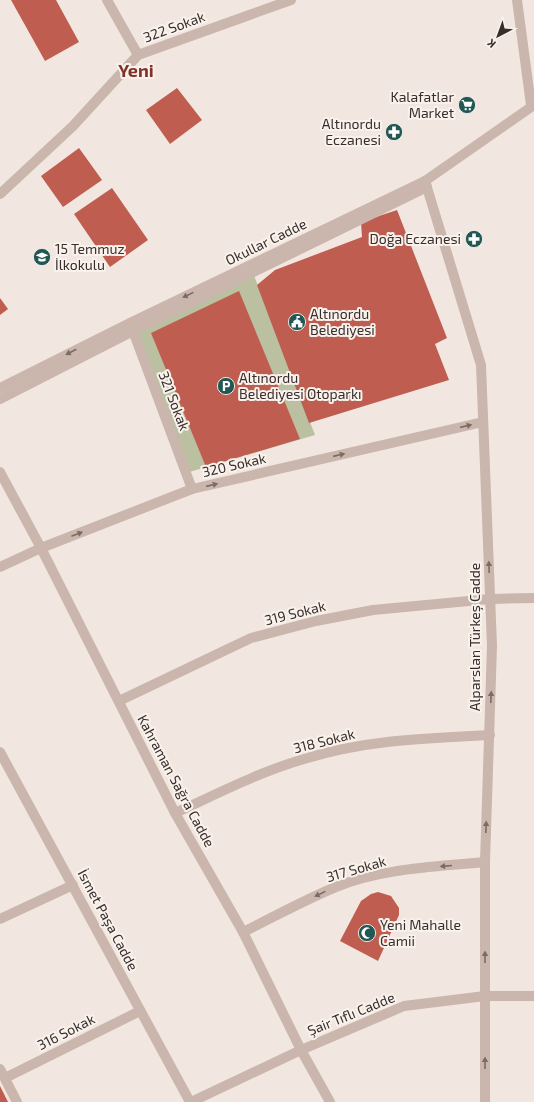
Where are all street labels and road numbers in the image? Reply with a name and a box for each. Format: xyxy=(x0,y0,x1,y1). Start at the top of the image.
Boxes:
street label: 322 Sokak xyxy=(141,8,207,46)
street label: Okullar Cadde xyxy=(222,215,309,269)
street label: 321 Sokak xyxy=(155,369,194,433)
street label: 320 Sokak xyxy=(200,449,267,480)
street label: Alparslan Türkeş Cadde xyxy=(466,563,484,711)
street label: 319 Sokak xyxy=(263,597,327,628)
street label: Kahraman Sağra Cadde xyxy=(134,712,219,850)
street label: 318 Sokak xyxy=(291,725,356,756)
street label: 317 Sokak xyxy=(324,852,388,885)
street label: İsmet Paşa Cadde xyxy=(74,866,142,974)
street label: Şair Tıflı Cadde xyxy=(305,988,397,1040)
street label: 316 Sokak xyxy=(34,1010,97,1053)

